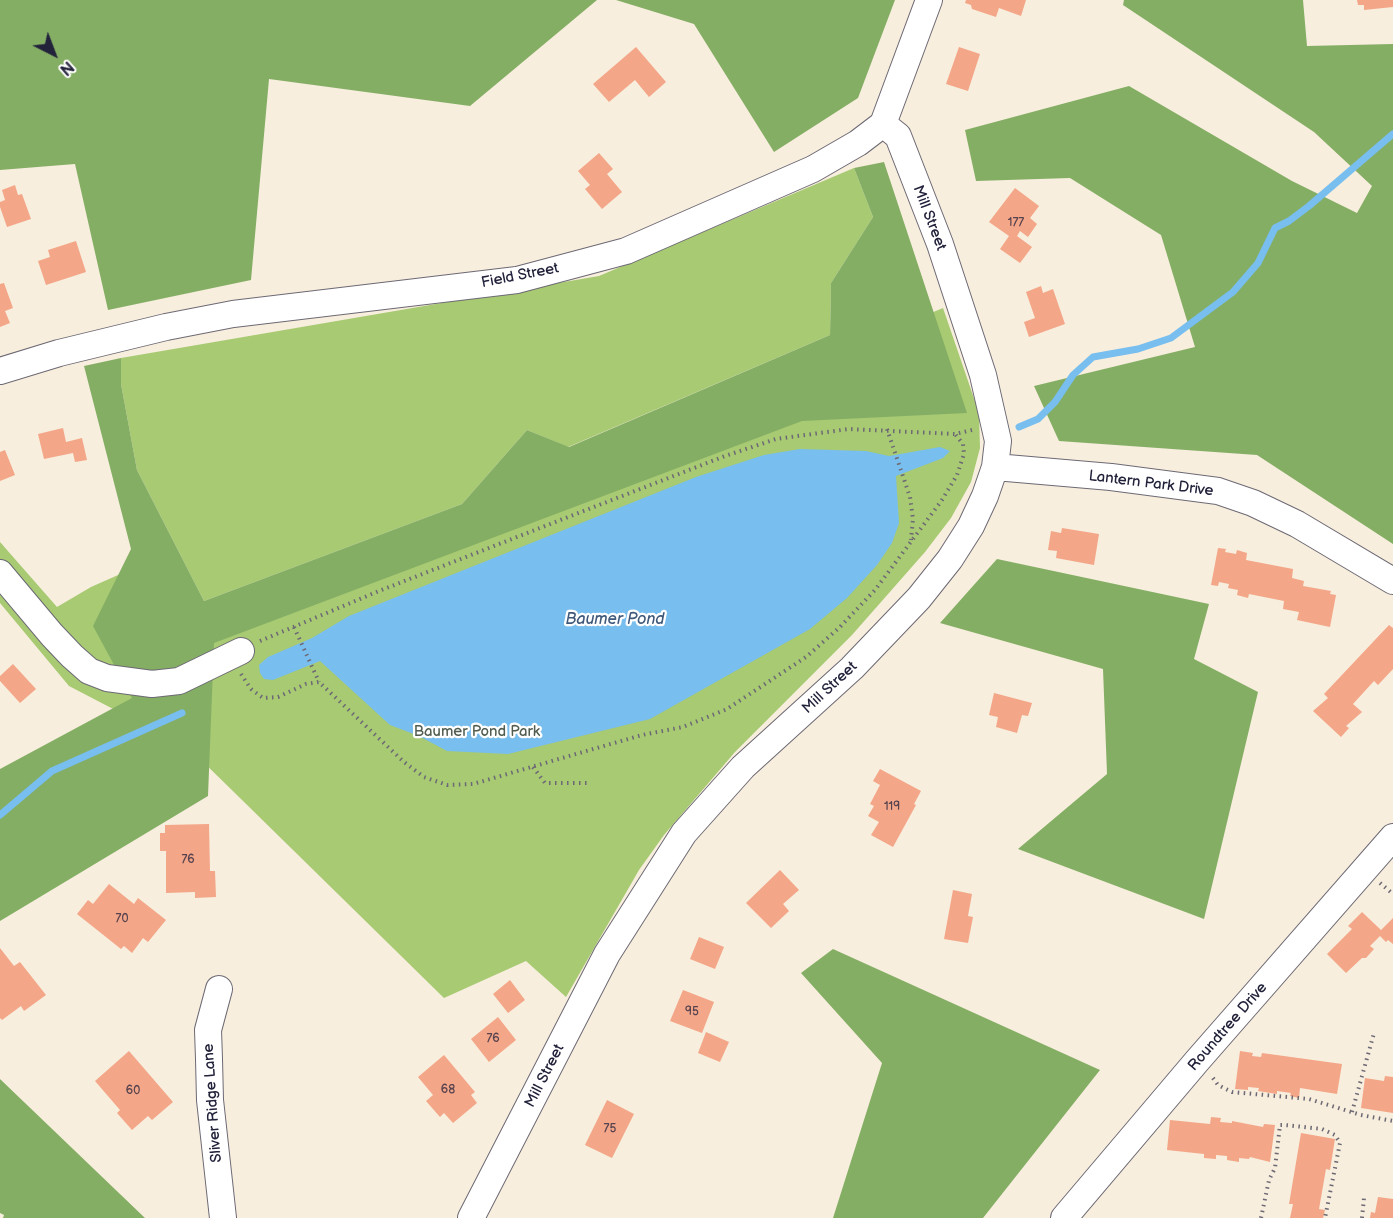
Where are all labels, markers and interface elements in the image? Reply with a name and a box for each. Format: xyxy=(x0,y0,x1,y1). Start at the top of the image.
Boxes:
north arrow xyxy=(24,24,84,84)
text: N xyxy=(56,57,77,79)
street label: Mill Street xyxy=(908,183,950,253)
house number: 177 xyxy=(1008,216,1024,230)
street label: Field Street xyxy=(480,260,560,292)
street label: Lantern Park Drive xyxy=(1088,467,1214,501)
water label: Baumer Pond xyxy=(566,610,664,630)
street label: Mill Street xyxy=(799,658,861,718)
park label: Baumer Pond Park xyxy=(414,723,540,741)
house number: 119 xyxy=(884,800,900,814)
house number: 76 xyxy=(181,853,195,867)
house number: 70 xyxy=(116,912,128,926)
street label: Roundtree Drive xyxy=(1185,979,1271,1075)
house number: 95 xyxy=(685,1005,699,1019)
house number: 76 xyxy=(486,1032,500,1046)
street label: Mill Street xyxy=(521,1041,569,1111)
street label: Sliver Ridge Lane xyxy=(200,1043,226,1163)
house number: 68 xyxy=(441,1083,455,1097)
house number: 60 xyxy=(126,1084,140,1098)
house number: 75 xyxy=(604,1122,616,1136)

